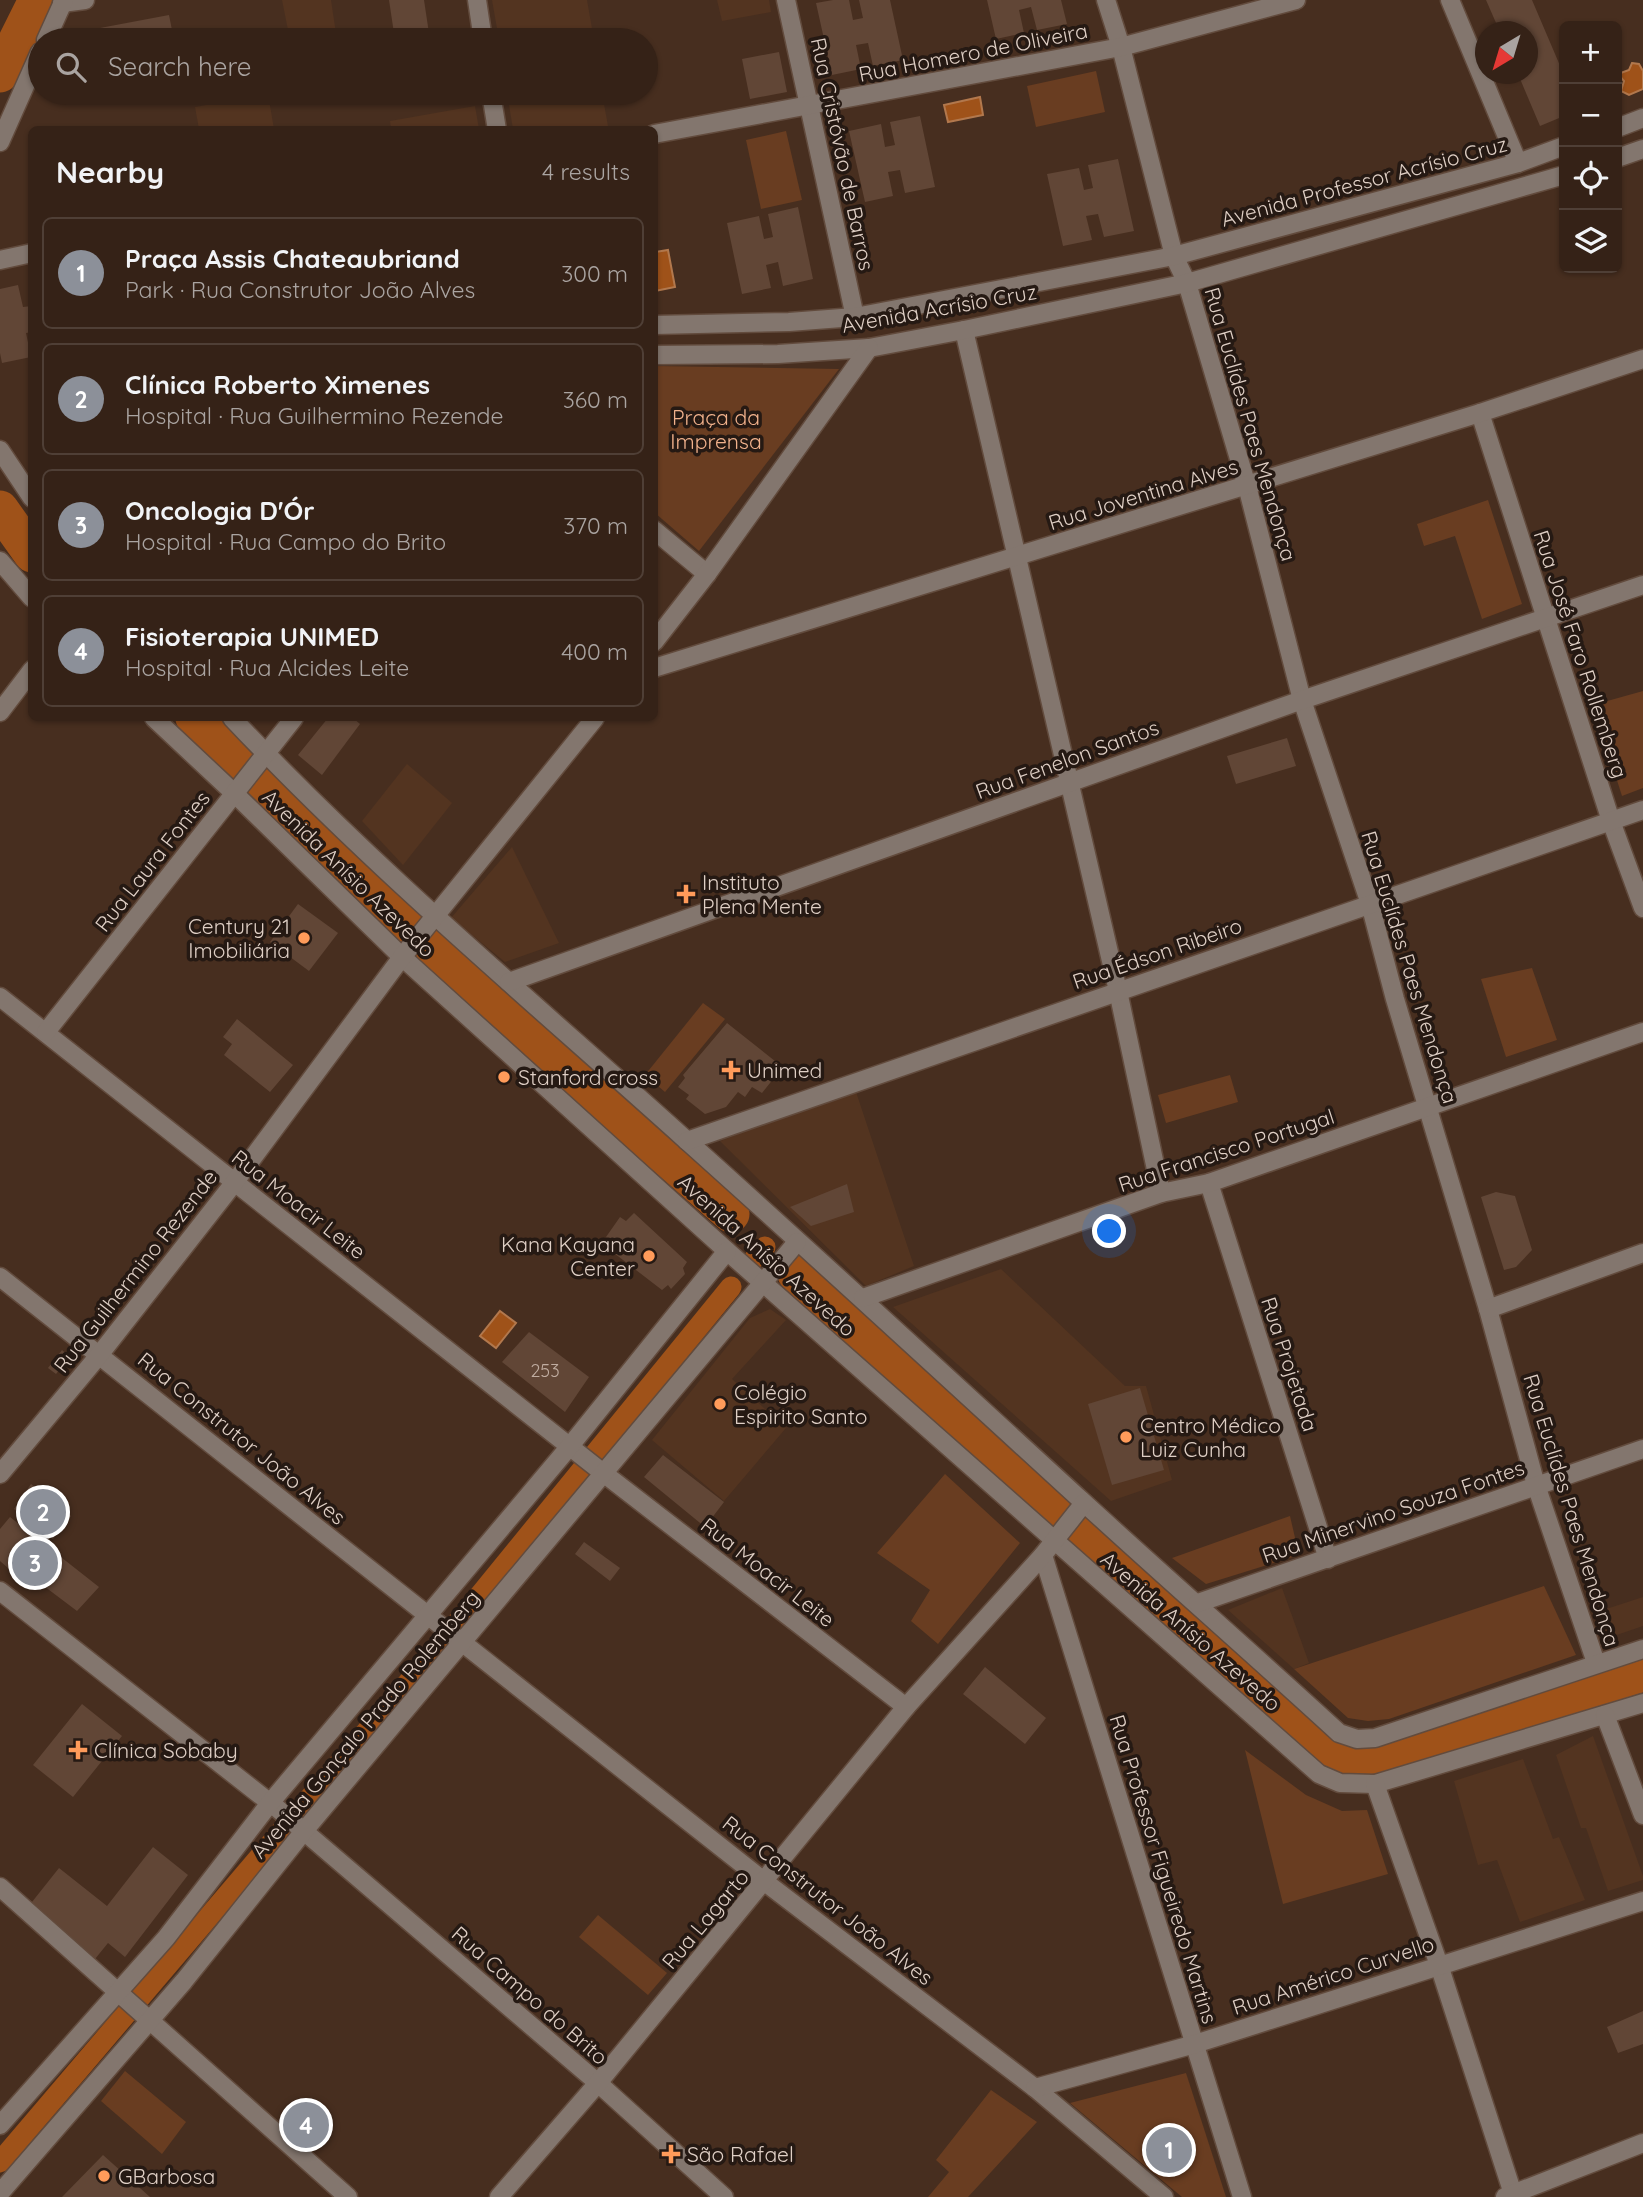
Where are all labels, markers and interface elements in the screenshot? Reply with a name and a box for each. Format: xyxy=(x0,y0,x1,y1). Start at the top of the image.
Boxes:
street label: Rua Homero de Oliveira xyxy=(856,17,1090,87)
north arrow xyxy=(1475,21,1538,84)
map controls xyxy=(1559,21,1622,273)
button: + xyxy=(1559,21,1622,84)
search box xyxy=(28,28,658,105)
street label: Rua Cristóvão de Barros xyxy=(806,35,880,273)
icon: search xyxy=(52,48,90,86)
text: Search here xyxy=(108,50,252,83)
button: − xyxy=(1559,84,1622,147)
street label: Avenida Professor Acrísio Cruz xyxy=(1218,130,1510,232)
button: locate xyxy=(1559,147,1622,210)
text: Nearby xyxy=(56,153,164,191)
text: 4 results xyxy=(542,157,630,186)
button: layers xyxy=(1559,210,1622,273)
text: Praça Assis Chateaubriand xyxy=(125,242,460,275)
text: 1 xyxy=(77,259,85,288)
text: 300 m xyxy=(561,259,628,288)
text: Park · Rua Construtor João Alves xyxy=(125,275,475,304)
street label: Avenida Acrísio Cruz xyxy=(840,278,1038,338)
street label: Rua Euclídes Paes Mendonça xyxy=(1199,284,1303,564)
text: Clínica Roberto Ximenes xyxy=(125,368,430,401)
text: 2 xyxy=(74,385,88,414)
text: 360 m xyxy=(563,385,628,414)
text: Hospital · Rua Guilhermino Rezende xyxy=(125,401,504,430)
park label: Praça da Imprensa xyxy=(670,404,762,454)
street label: Rua Joventina Alves xyxy=(1045,453,1241,535)
text: Oncologia D'Ór xyxy=(125,494,314,527)
text: 3 xyxy=(75,511,87,540)
text: 370 m xyxy=(563,511,628,540)
text: Hospital · Rua Campo do Brito xyxy=(125,527,446,556)
street label: Rua José Faro Rollemberg xyxy=(1529,527,1633,781)
text: Fisioterapia UNIMED xyxy=(125,620,379,653)
text: 4 xyxy=(74,637,88,666)
text: 400 m xyxy=(561,637,628,666)
text: Hospital · Rua Alcides Leite xyxy=(125,653,409,682)
street label: Rua Fenelon Santos xyxy=(972,714,1162,804)
street label: Avenida Anísio Azevedo xyxy=(257,784,441,962)
street label: Rua Laura Fontes xyxy=(89,785,215,937)
street label: Rua Euclídes Paes Mendonça xyxy=(1356,828,1464,1106)
place label: Instituto Plena Mente xyxy=(702,869,822,919)
marker: Instituto Plena Mente xyxy=(676,884,696,904)
street label: Rua Édson Ribeiro xyxy=(1069,912,1245,994)
place label: Century 21 Imobiliária xyxy=(188,913,290,963)
marker: Century 21 Imobiliária xyxy=(296,930,312,946)
place label: Unimed xyxy=(747,1057,822,1083)
marker: Unimed xyxy=(721,1060,741,1080)
place label: Stanford cross xyxy=(518,1064,658,1090)
marker: Stanford cross xyxy=(496,1069,512,1085)
street label: Rua Francisco Portugal xyxy=(1115,1103,1337,1197)
street label: Rua Moacir Leite xyxy=(227,1144,371,1264)
street label: Rua Guilhermino Rezende xyxy=(48,1164,222,1378)
street label: Avenida Anísio Azevedo xyxy=(673,1168,861,1342)
your location xyxy=(1092,1214,1126,1248)
place label: Kana Kayana Center xyxy=(501,1231,635,1281)
marker: Kana Kayana Center xyxy=(641,1248,657,1264)
street label: Rua Projetada xyxy=(1256,1293,1324,1435)
street label: Rua Construtor João Alves xyxy=(133,1346,351,1530)
house number: 253 xyxy=(530,1359,560,1382)
street label: Rua Euclídes Paes Mendonça xyxy=(1518,1371,1626,1649)
place label: Colégio Espirito Santo xyxy=(734,1379,867,1429)
marker: Colégio Espirito Santo xyxy=(712,1396,728,1412)
place label: Centro Médico Luiz Cunha xyxy=(1140,1412,1281,1462)
marker: Centro Médico Luiz Cunha xyxy=(1118,1429,1134,1445)
street label: Rua Minervino Souza Fontes xyxy=(1259,1454,1527,1568)
pin: 2 xyxy=(20,1486,66,1538)
street label: Rua Moacir Leite xyxy=(696,1512,840,1632)
pin: 3 xyxy=(12,1537,58,1589)
street label: Avenida Anísio Azevedo xyxy=(1096,1546,1286,1716)
street label: Avenida Gonçalo Prado Rolemberg xyxy=(245,1585,485,1863)
street label: Rua Professor Figueiredo Martins xyxy=(1105,1711,1223,2027)
place label: Clínica Sobaby xyxy=(94,1737,238,1763)
marker: Clínica Sobaby xyxy=(68,1740,88,1760)
street label: Rua Construtor João Alves xyxy=(718,1810,938,1990)
street label: Rua Lagarto xyxy=(656,1864,754,1974)
street label: Rua Campo do Brito xyxy=(447,1920,613,2070)
street label: Rua Américo Curvello xyxy=(1229,1930,1437,2020)
pin: 4 xyxy=(283,2099,329,2151)
pin: 1 xyxy=(1146,2124,1192,2176)
place label: São Rafael xyxy=(687,2141,794,2167)
marker: São Rafael xyxy=(661,2144,681,2164)
place label: GBarbosa xyxy=(118,2163,215,2189)
marker: GBarbosa xyxy=(96,2168,112,2184)

